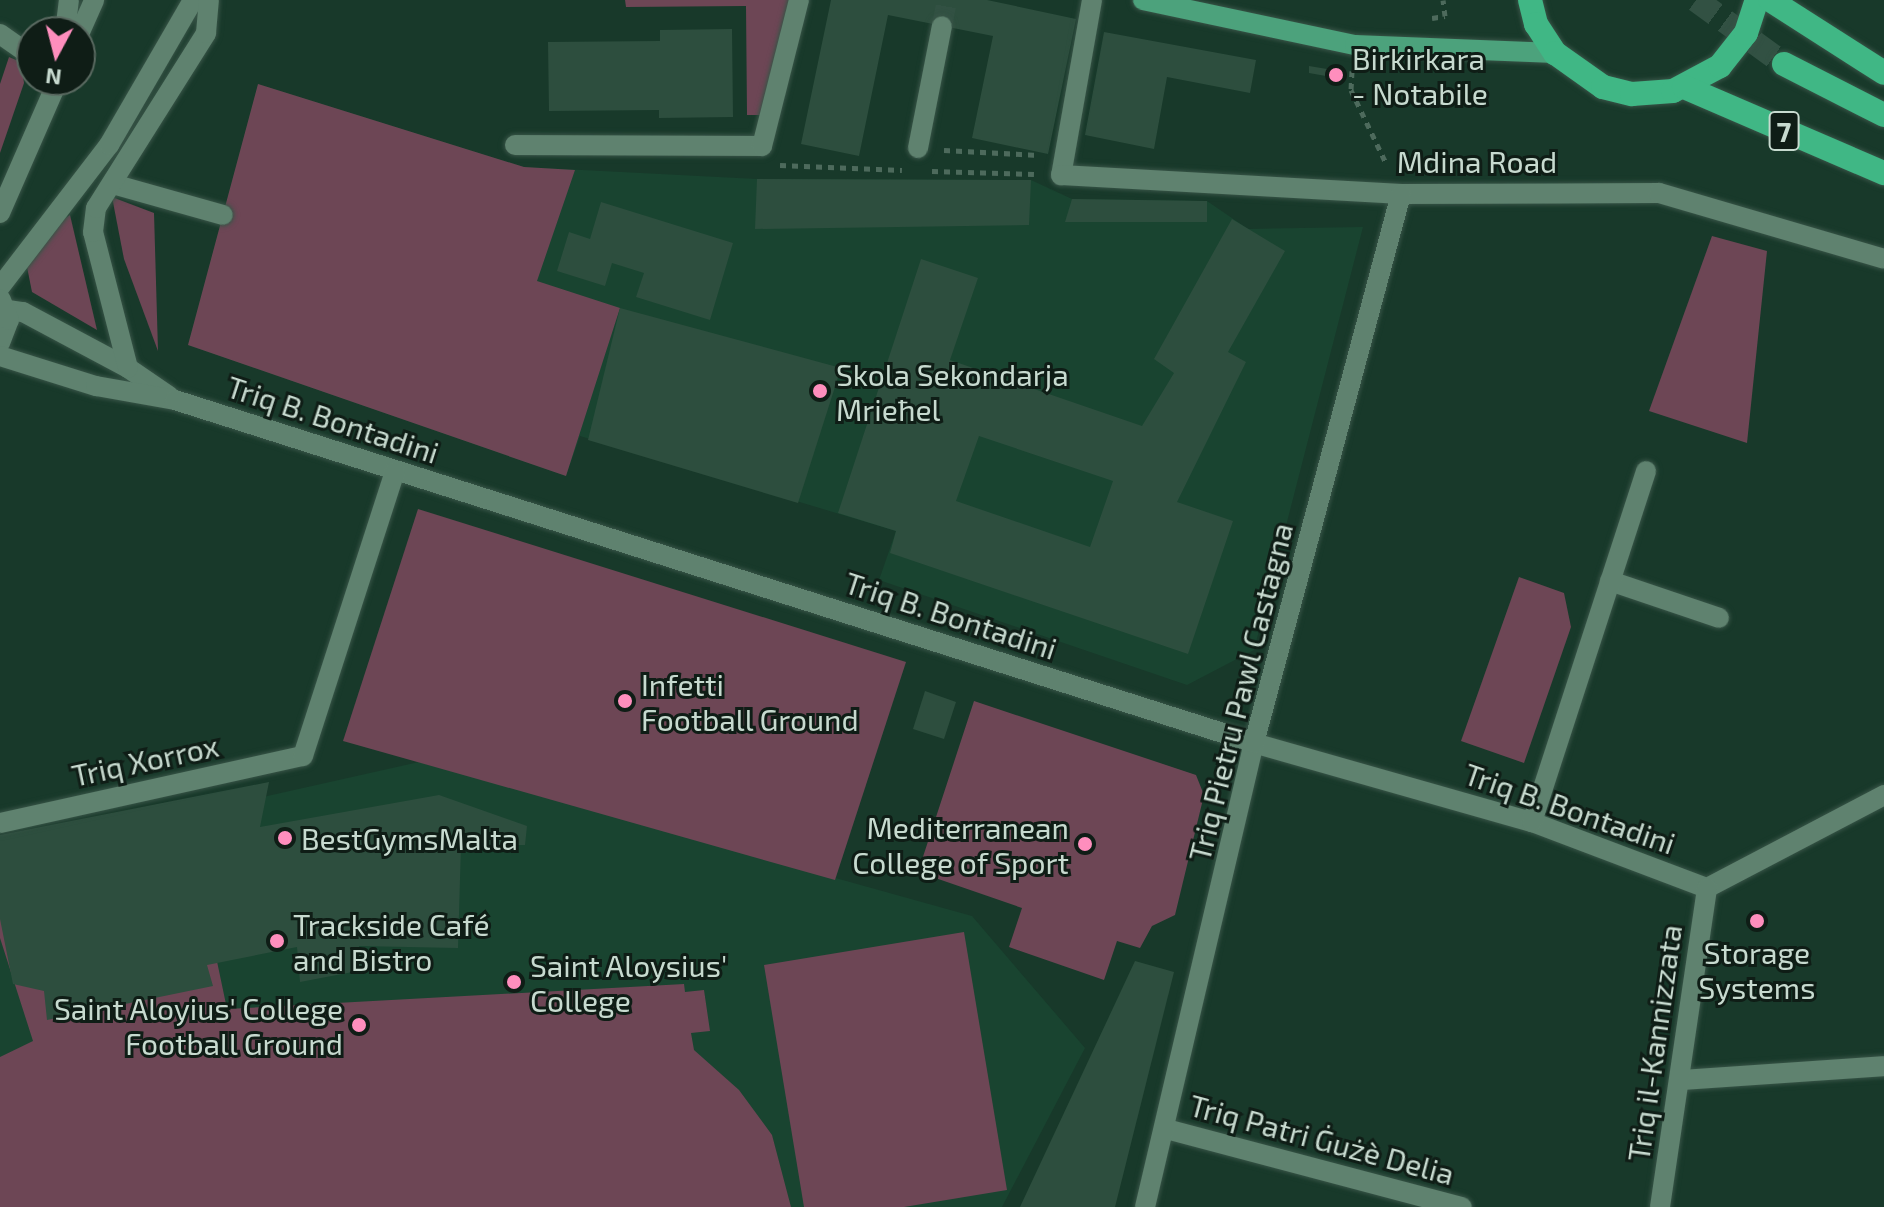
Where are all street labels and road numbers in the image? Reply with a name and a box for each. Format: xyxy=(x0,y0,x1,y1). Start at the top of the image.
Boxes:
road number: 7 xyxy=(1768,107,1800,155)
street label: Mdina Road xyxy=(1397,143,1557,179)
street label: Triq B. Bontadini xyxy=(223,368,443,470)
street label: Triq Pietru Pawl Castagna xyxy=(1180,519,1300,865)
street label: Triq B. Bontadini xyxy=(841,564,1061,666)
street label: Triq Xorrox xyxy=(68,727,222,793)
street label: Triq B. Bontadini xyxy=(1460,755,1680,861)
street label: Triq il-Kannizzata xyxy=(1620,922,1688,1164)
street label: Triq Patri Ġużè Delia xyxy=(1186,1086,1458,1192)

